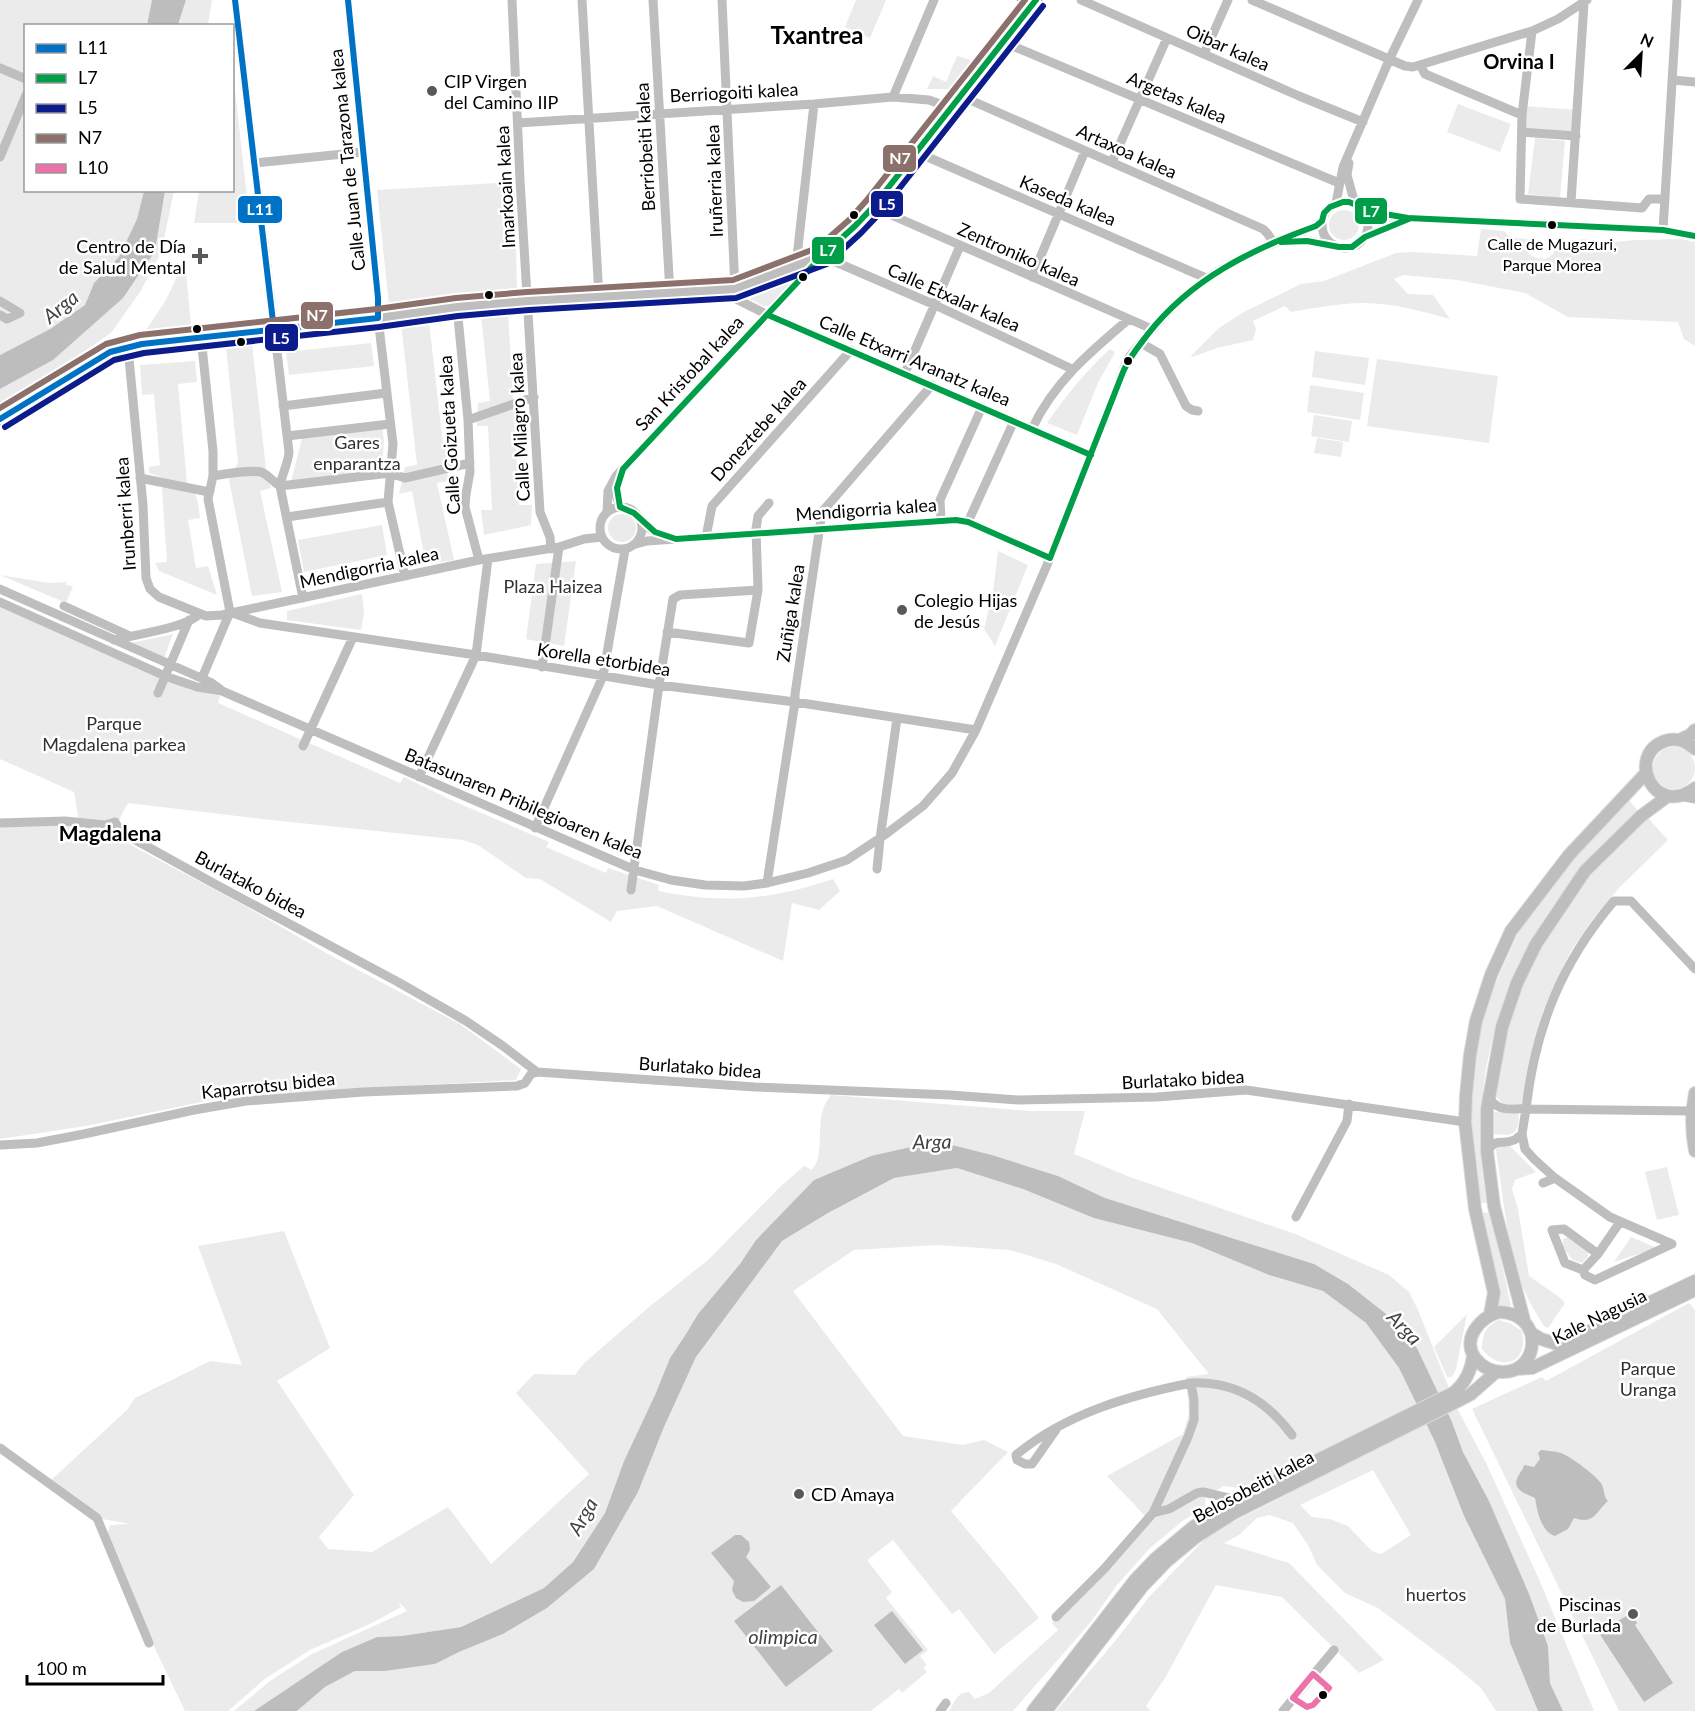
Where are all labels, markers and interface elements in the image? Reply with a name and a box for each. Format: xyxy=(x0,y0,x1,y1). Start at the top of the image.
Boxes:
street label: Oibar kalea xyxy=(1183,19,1273,75)
district label: Txantrea xyxy=(771,20,863,49)
legend xyxy=(24,24,234,192)
north arrow xyxy=(1611,24,1671,84)
text: N xyxy=(1638,29,1657,51)
text: L11 xyxy=(78,36,108,58)
street label: Calle Juan de Tarazona kalea xyxy=(324,48,370,272)
district label: Orvina I xyxy=(1483,49,1555,73)
text: L7 xyxy=(78,66,98,88)
street label: Argetas kalea xyxy=(1124,66,1230,128)
place label: CIP Virgen del Camino IIP xyxy=(444,70,558,113)
street label: Berriogoiti kalea xyxy=(669,78,799,106)
street label: Berriobeiti kalea xyxy=(631,82,659,212)
marker: CIP Virgen del Camino IIP xyxy=(425,84,439,98)
text: L5 xyxy=(78,96,98,118)
street label: Artaxoa kalea xyxy=(1074,119,1180,183)
street label: Iruñerria kalea xyxy=(701,124,727,238)
street label: Imarkoain kalea xyxy=(491,125,519,249)
text: N7 xyxy=(78,126,102,148)
line badge: N7 xyxy=(882,144,917,173)
text: N7 xyxy=(889,148,911,167)
text: L10 xyxy=(78,156,108,178)
street label: Kaseda kalea xyxy=(1017,170,1119,230)
line badge: L5 xyxy=(870,190,904,218)
text: L5 xyxy=(878,194,896,213)
line badge: L11 xyxy=(237,195,283,224)
line badge: L7 xyxy=(1354,197,1388,225)
text: L11 xyxy=(247,199,273,218)
text: L7 xyxy=(1362,201,1380,220)
unlabelled marker xyxy=(848,209,860,221)
street label: Zentroniko kalea xyxy=(955,217,1083,291)
marker: Calle de Mugazuri, Parque Morea xyxy=(1546,219,1558,231)
place label: Calle de Mugazuri, Parque Morea xyxy=(1487,234,1617,274)
place label: Centro de Día de Salud Mental xyxy=(59,235,186,278)
line badge: L7 xyxy=(811,236,845,265)
text: L7 xyxy=(819,240,837,259)
marker: Centro de Día de Salud Mental xyxy=(191,247,209,265)
street label: Calle Etxalar kalea xyxy=(884,258,1024,336)
unlabelled marker xyxy=(797,271,809,283)
water label: Arga xyxy=(37,284,83,328)
unlabelled marker xyxy=(483,289,495,301)
line badge: N7 xyxy=(300,301,334,330)
text: N7 xyxy=(306,305,328,324)
street label: Calle Etxarri Aranatz kalea xyxy=(816,310,1014,410)
street label: San Kristobal kalea xyxy=(630,311,748,435)
unlabelled marker xyxy=(191,323,203,335)
line badge: L5 xyxy=(264,323,299,352)
text: L5 xyxy=(272,328,290,347)
unlabelled marker xyxy=(235,336,247,348)
street label: Calle Milagro kalea xyxy=(504,352,534,502)
street label: Calle Goizueta kalea xyxy=(434,355,464,515)
unlabelled marker xyxy=(1122,355,1134,367)
street label: Doneztebe kalea xyxy=(706,372,810,486)
park label: Gares enparantza xyxy=(313,431,401,474)
street label: Irunberri kalea xyxy=(110,456,140,572)
street label: Mendigorria kalea xyxy=(795,493,937,525)
street label: Mendigorria kalea xyxy=(297,542,441,592)
street label: Zuñiga kalea xyxy=(771,563,809,663)
park label: Plaza Haizea xyxy=(504,575,602,597)
place label: Colegio Hijas de Jesús xyxy=(914,589,1017,632)
marker: Colegio Hijas de Jesús xyxy=(895,603,909,617)
street label: Korella etorbidea xyxy=(536,638,672,680)
park label: Parque Magdalena parkea xyxy=(42,712,186,755)
street label: Batasunaren Pribilegioaren kalea xyxy=(402,743,646,863)
district label: Magdalena xyxy=(59,820,161,845)
street label: Burlatako bidea xyxy=(192,845,310,923)
street label: Burlatako bidea xyxy=(638,1052,762,1082)
street label: Burlatako bidea xyxy=(1121,1065,1245,1093)
street label: Kaparrotsu bidea xyxy=(200,1067,336,1103)
water label: Arga xyxy=(911,1129,952,1153)
street label: Kale Nagusia xyxy=(1548,1284,1650,1348)
water label: Arga xyxy=(1382,1304,1427,1349)
park label: Parque Uranga xyxy=(1620,1357,1676,1400)
street label: Belosobeiti kalea xyxy=(1189,1445,1317,1527)
place label: CD Amaya xyxy=(811,1483,894,1505)
marker: CD Amaya xyxy=(792,1487,806,1501)
water label: Arga xyxy=(561,1493,602,1540)
park label: huertos xyxy=(1406,1583,1466,1605)
place label: Piscinas de Burlada xyxy=(1537,1593,1621,1636)
marker: Piscinas de Burlada xyxy=(1626,1607,1640,1621)
water label: olimpica xyxy=(748,1624,818,1648)
scale bar xyxy=(27,1648,164,1686)
text: 100 m xyxy=(36,1657,87,1679)
unlabelled marker xyxy=(1317,1689,1329,1701)

